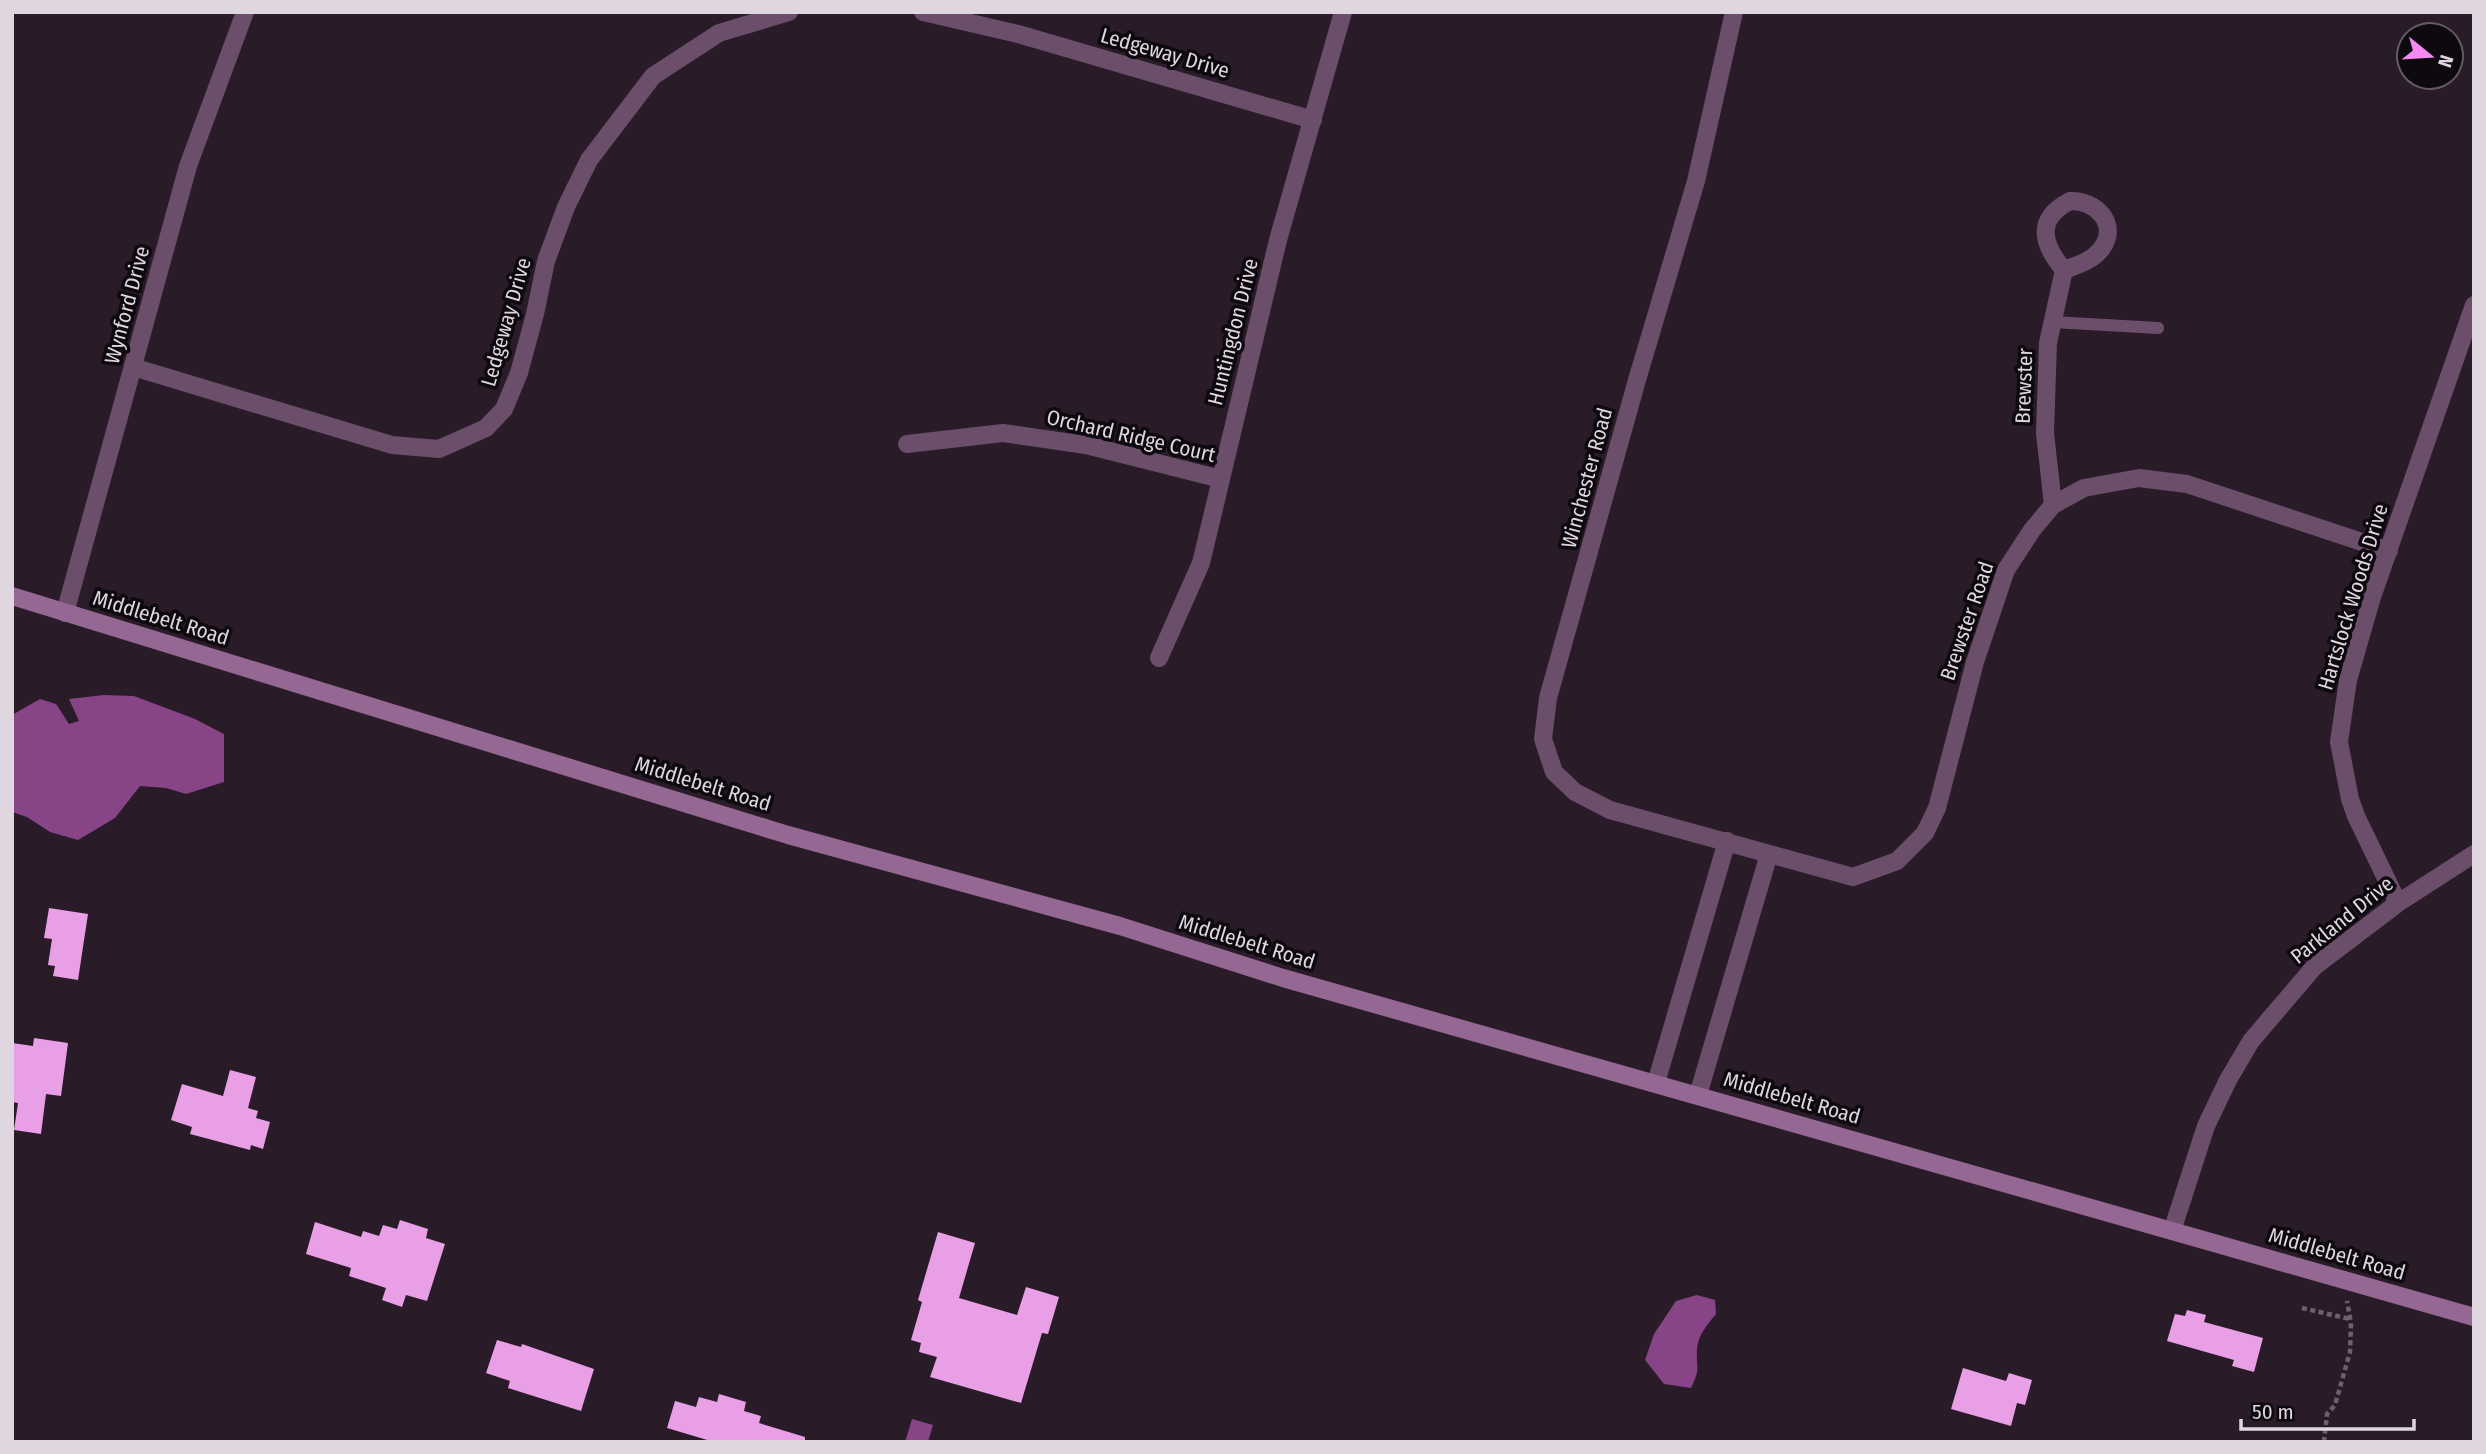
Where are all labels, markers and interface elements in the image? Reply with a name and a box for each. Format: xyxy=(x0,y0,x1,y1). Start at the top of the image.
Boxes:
north arrow xyxy=(2395,21,2465,91)
street label: Ledgeway Drive xyxy=(1098,22,1232,84)
text: N xyxy=(2433,52,2458,70)
street label: Wynford Drive xyxy=(99,243,155,367)
street label: Ledgeway Drive xyxy=(475,255,537,389)
street label: Huntingdon Drive xyxy=(1202,256,1264,408)
street label: Brewster xyxy=(2010,347,2038,424)
street label: Orchard Ridge Court xyxy=(1044,404,1218,468)
street label: Winchester Road xyxy=(1556,405,1618,551)
street label: Hartslock Woods Drive xyxy=(2312,501,2394,693)
street label: Brewster Road xyxy=(1935,558,1999,684)
street label: Middlebelt Road xyxy=(90,585,232,651)
street label: Middlebelt Road xyxy=(632,751,774,817)
street label: Parkland Drive xyxy=(2285,871,2399,969)
street label: Middlebelt Road xyxy=(1176,909,1318,975)
street label: Middlebelt Road xyxy=(1721,1066,1863,1130)
street label: Middlebelt Road xyxy=(2266,1222,2408,1286)
scale bar xyxy=(2241,1388,2414,1432)
text: 50 m xyxy=(2252,1399,2294,1425)

